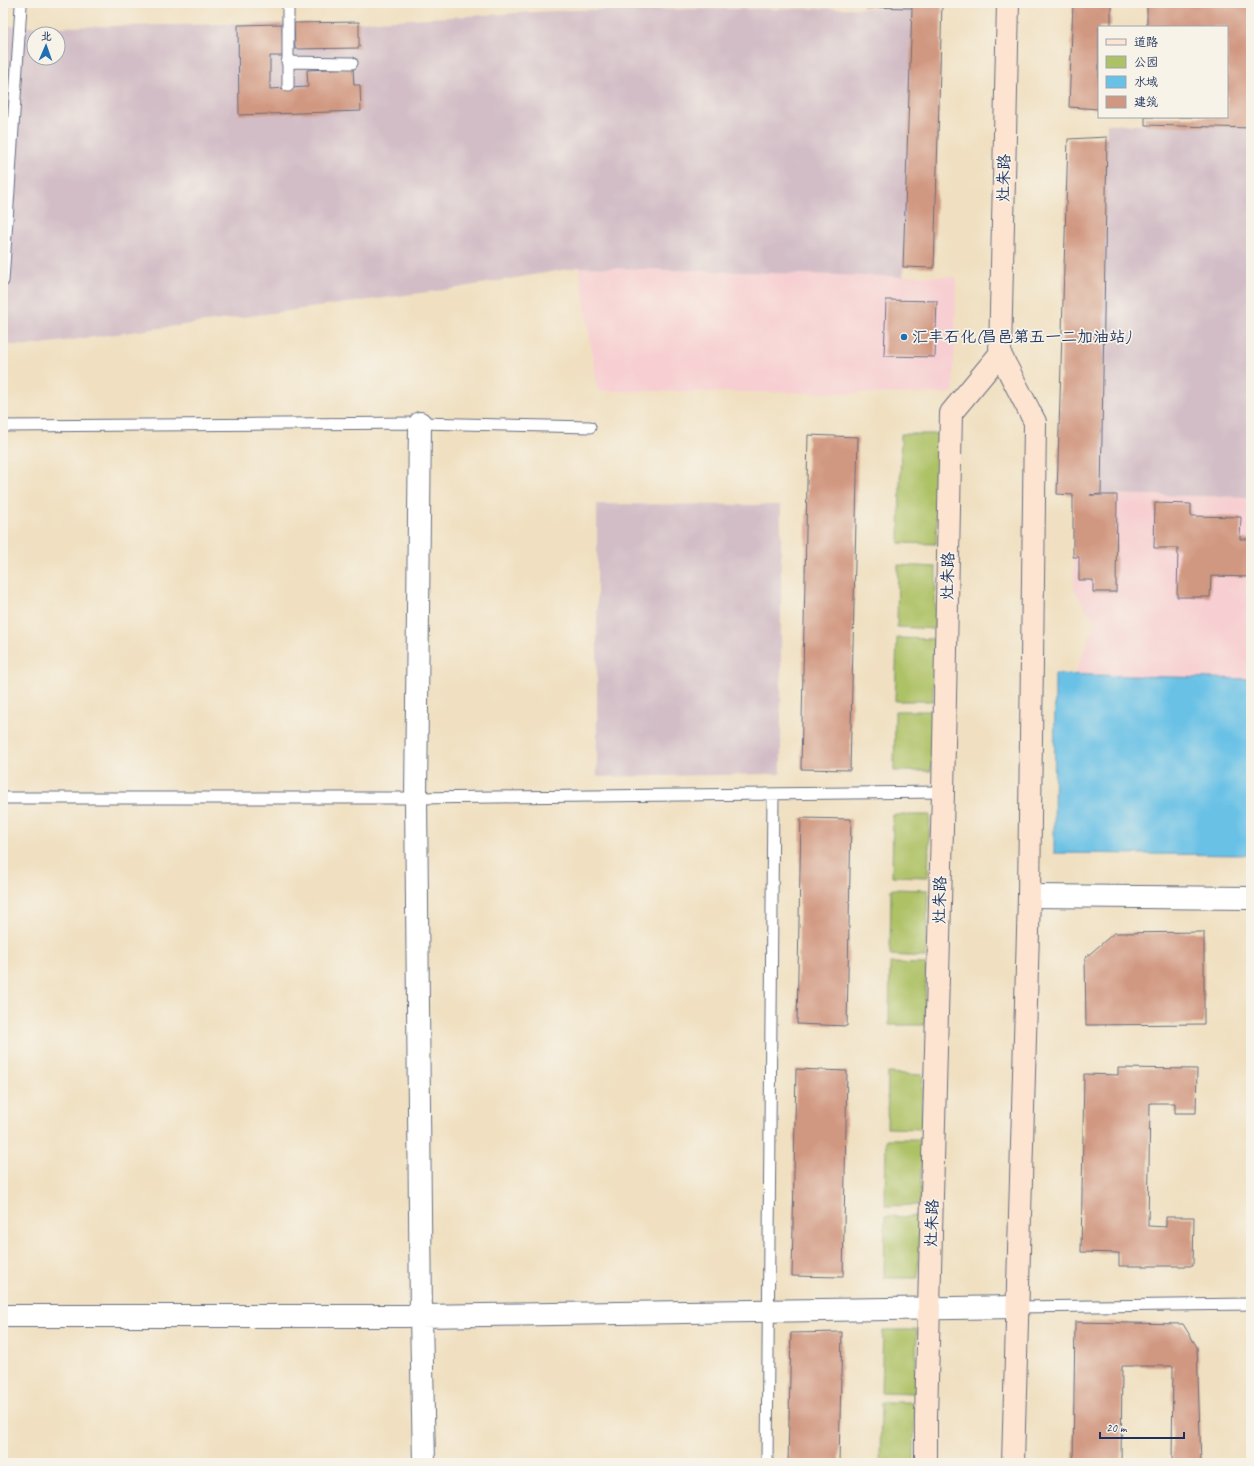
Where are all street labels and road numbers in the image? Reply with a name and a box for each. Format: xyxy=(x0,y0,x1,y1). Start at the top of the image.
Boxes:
street label: 灶朱路 xyxy=(994,154,1014,202)
street label: 灶朱路 xyxy=(938,552,958,600)
street label: 灶朱路 xyxy=(930,876,950,924)
street label: 灶朱路 xyxy=(921,1199,943,1247)

